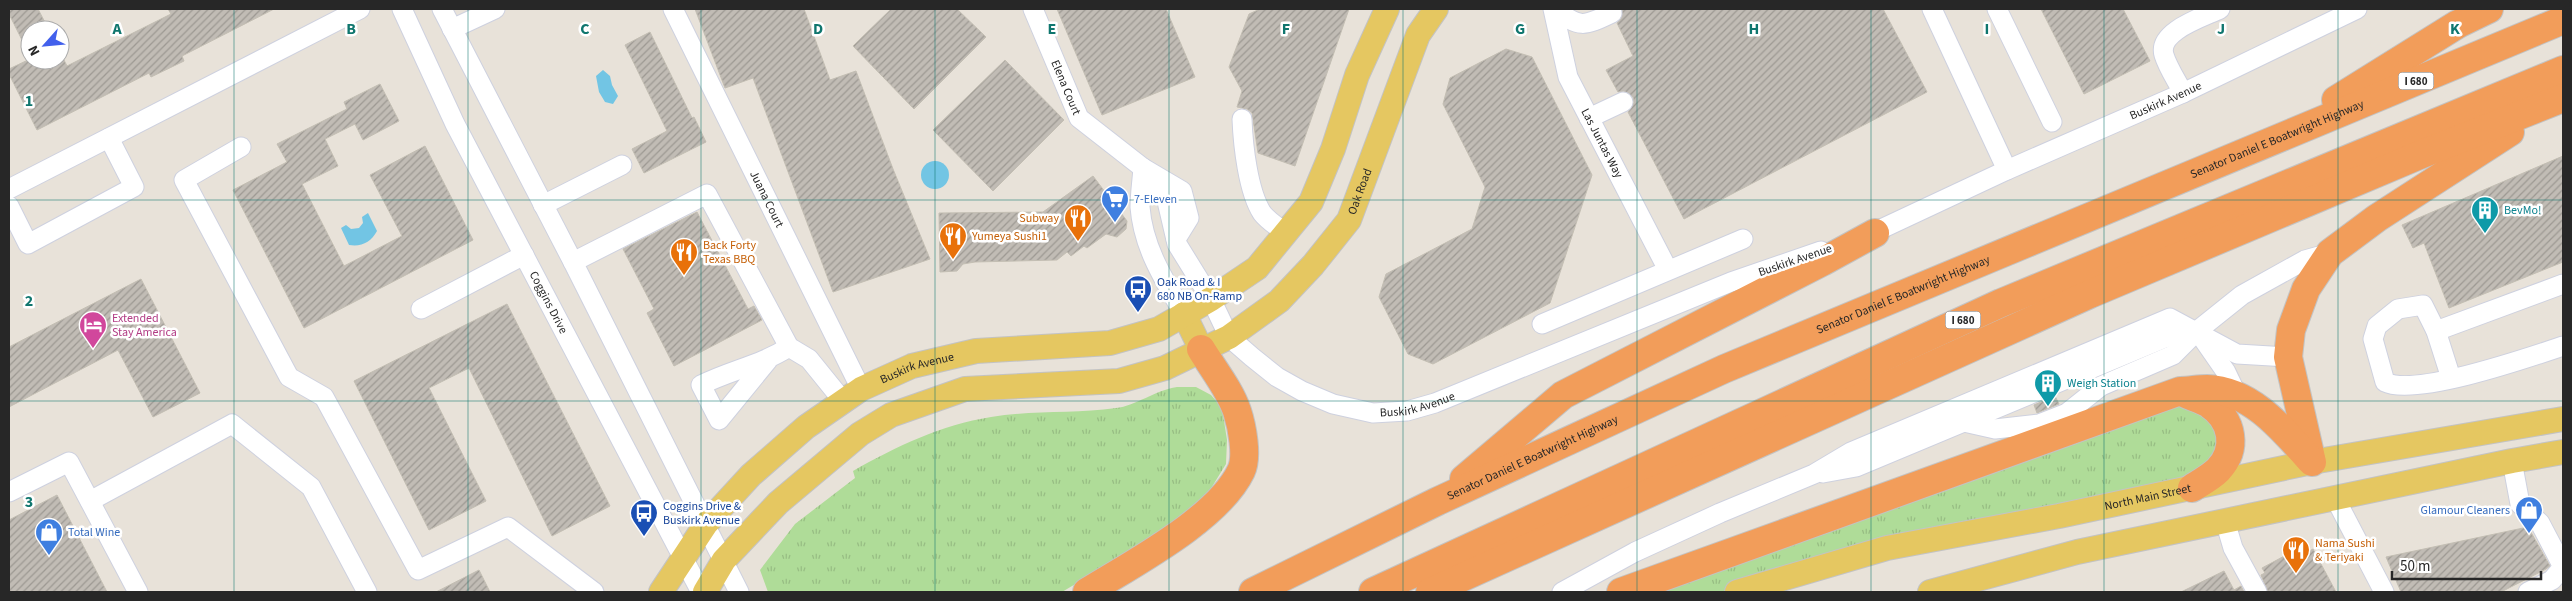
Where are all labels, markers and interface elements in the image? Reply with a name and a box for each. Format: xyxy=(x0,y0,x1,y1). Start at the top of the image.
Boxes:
text: A xyxy=(111,18,122,40)
text: B xyxy=(346,18,356,40)
text: C xyxy=(580,18,590,40)
text: D xyxy=(813,18,823,40)
text: E xyxy=(1048,18,1056,40)
text: F xyxy=(1282,18,1290,40)
text: G xyxy=(1515,18,1525,40)
text: H xyxy=(1749,18,1759,40)
text: I xyxy=(1985,18,1989,40)
text: J xyxy=(2217,18,2225,40)
text: K xyxy=(2450,18,2460,40)
north arrow xyxy=(20,20,70,70)
text: N xyxy=(23,42,45,59)
street label: Elena Court xyxy=(1046,57,1085,118)
road number: I 680 xyxy=(2398,72,2434,90)
street label: Buskirk Avenue xyxy=(2127,77,2205,124)
text: 1 xyxy=(25,90,33,112)
street label: Senator Daniel E Boatwright Highway xyxy=(2188,96,2367,183)
street label: Las Juntas Way xyxy=(1577,105,1627,181)
street label: Oak Road xyxy=(1344,166,1376,217)
street label: Juana Court xyxy=(745,168,788,231)
supermarket icon: 7-Eleven xyxy=(1100,184,1130,223)
place label: 7-Eleven xyxy=(1134,191,1177,208)
building icon: BevMo! xyxy=(2470,195,2500,234)
place label: BevMo! xyxy=(2504,202,2541,219)
restaurant icon: Subway xyxy=(1063,203,1093,242)
place label: Subway xyxy=(1019,210,1059,227)
restaurant icon: Yumeya Sushi1 xyxy=(938,221,968,260)
place label: Yumeya Sushi1 xyxy=(971,228,1047,245)
restaurant icon: Back Forty Texas BBQ xyxy=(669,237,699,276)
place label: Back Forty Texas BBQ xyxy=(703,237,756,268)
street label: Buskirk Avenue xyxy=(1756,240,1834,281)
street label: Senator Daniel E Boatwright Highway xyxy=(1814,251,1993,339)
street label: Coggins Drive xyxy=(525,268,572,337)
bus stop icon: Oak Road & I 680 NB On-Ramp xyxy=(1123,274,1153,313)
place label: Oak Road & I 680 NB On-Ramp xyxy=(1157,274,1243,305)
text: 2 xyxy=(25,290,33,312)
hotel icon: Extended Stay America xyxy=(78,310,108,349)
place label: Extended Stay America xyxy=(112,310,177,341)
road number: I 680 xyxy=(1946,312,1980,328)
street label: Buskirk Avenue xyxy=(877,348,956,388)
building icon: Weigh Station xyxy=(2033,368,2063,407)
place label: Weigh Station xyxy=(2067,375,2136,392)
street label: Buskirk Avenue xyxy=(1379,388,1458,422)
street label: Senator Daniel E Boatwright Highway xyxy=(1444,411,1621,505)
street label: North Main Street xyxy=(2103,480,2193,515)
text: 3 xyxy=(25,491,33,513)
shop icon: Glamour Cleaners xyxy=(2514,495,2544,534)
bus stop icon: Coggins Drive & Buskirk Avenue xyxy=(629,498,659,537)
place label: Coggins Drive & Buskirk Avenue xyxy=(663,498,742,529)
place label: Glamour Cleaners xyxy=(2421,502,2510,519)
shop icon: Total Wine xyxy=(34,517,64,556)
place label: Total Wine xyxy=(68,524,120,541)
restaurant icon: Nama Sushi & Teriyaki xyxy=(2281,535,2311,574)
place label: Nama Sushi & Teriyaki xyxy=(2315,535,2375,566)
scale bar xyxy=(2392,548,2541,580)
text: 50 m xyxy=(2400,556,2430,577)

